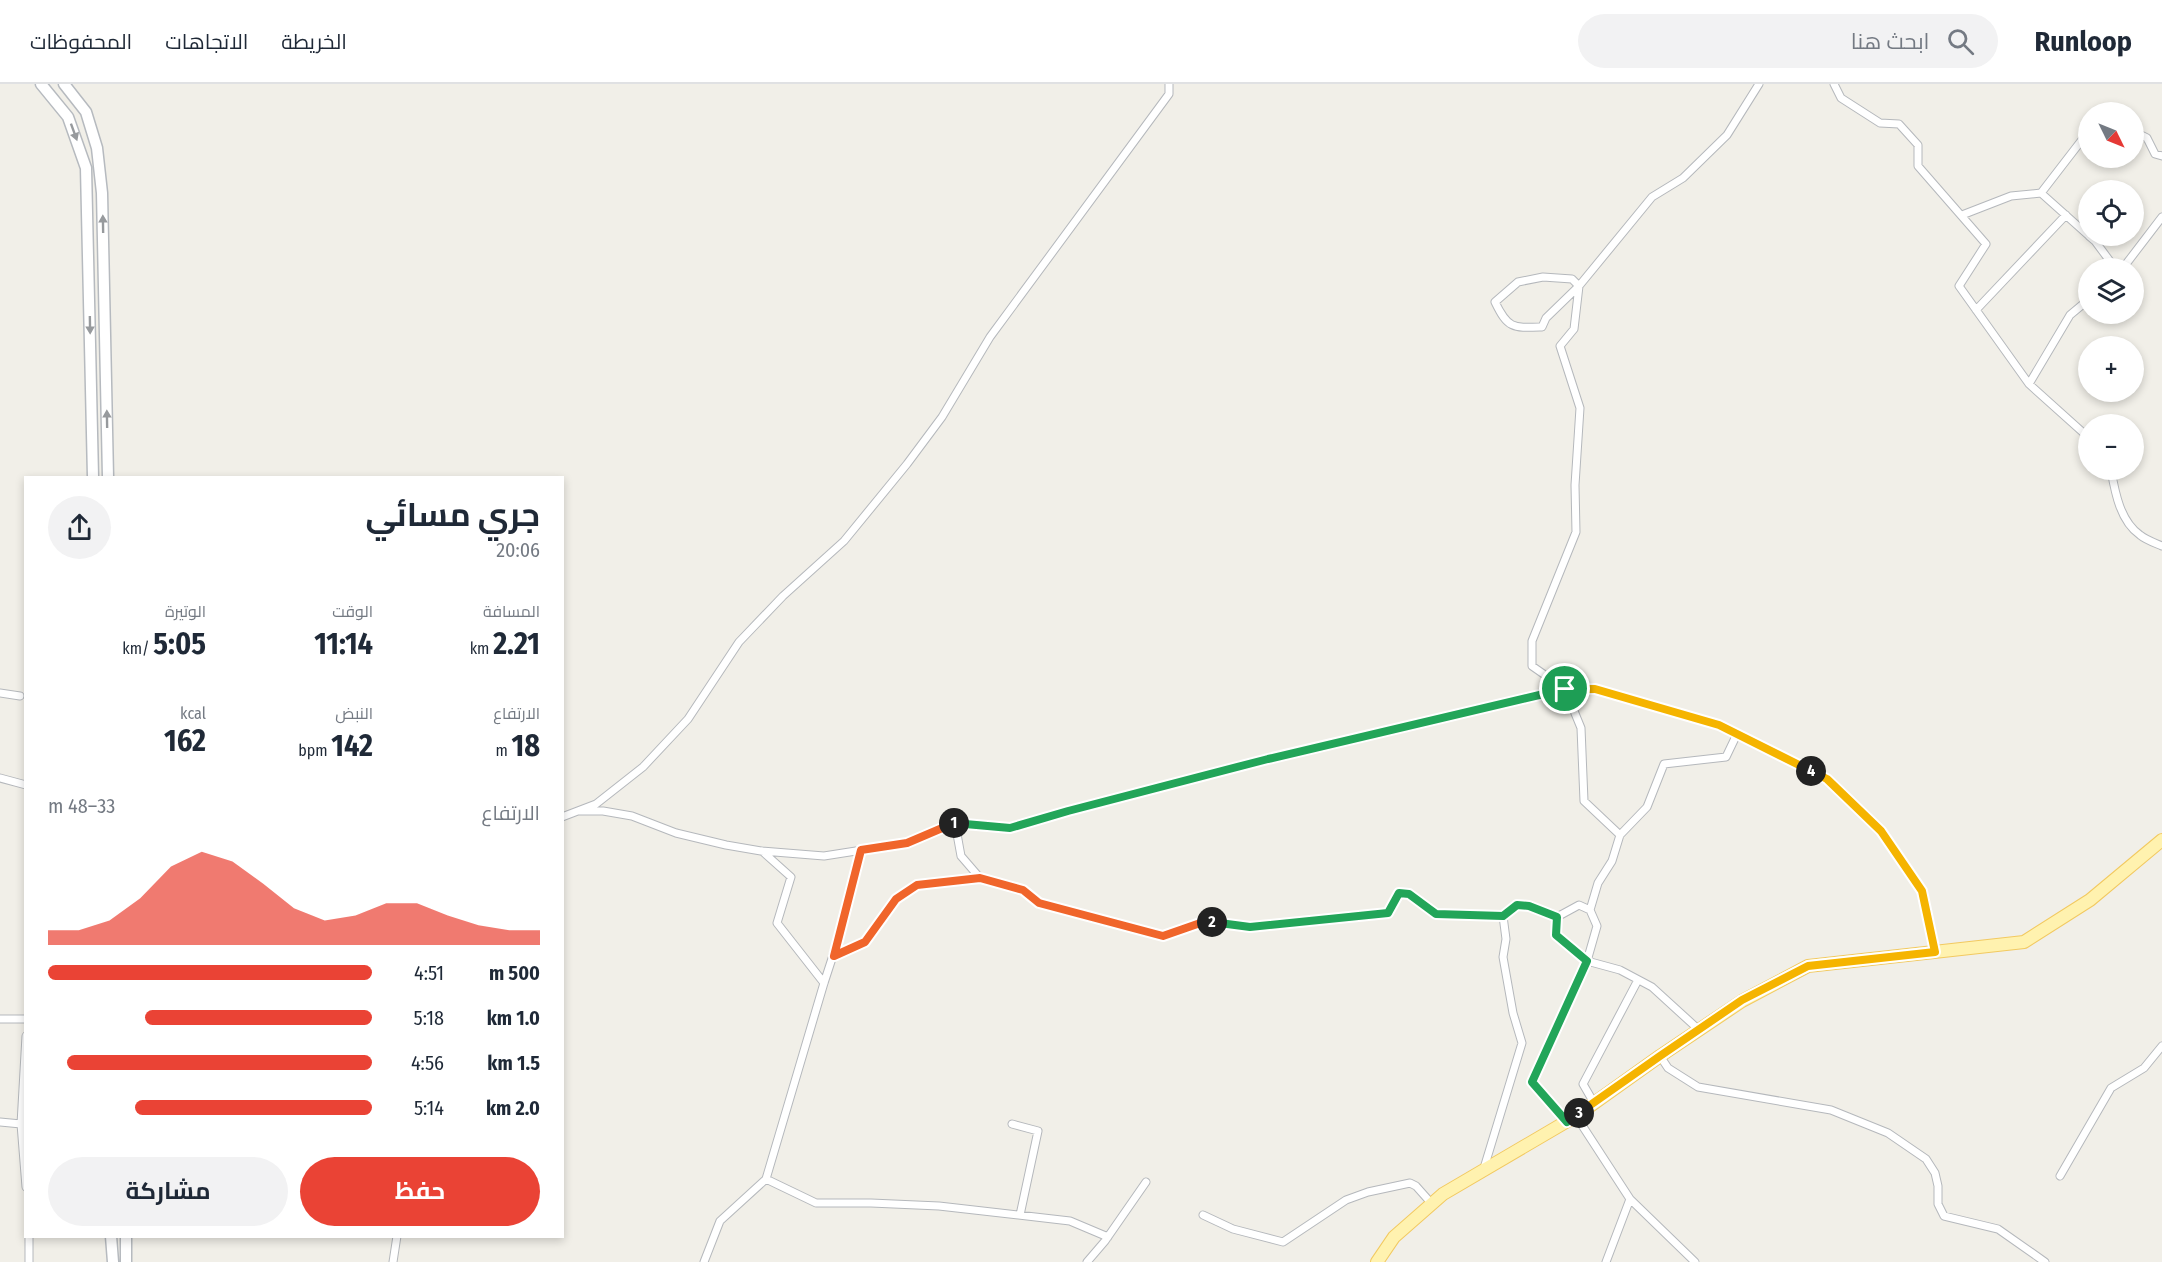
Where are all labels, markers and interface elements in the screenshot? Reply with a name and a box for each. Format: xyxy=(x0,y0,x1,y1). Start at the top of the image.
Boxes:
search box xyxy=(1578,14,1998,68)
icon: search xyxy=(1944,25,1977,58)
text: Runloop xyxy=(2034,25,2132,58)
text: ابحث هنا xyxy=(1851,28,1929,55)
text: المحفوظات xyxy=(30,29,132,55)
text: الاتجاهات xyxy=(165,29,248,55)
text: الخريطة xyxy=(281,29,347,55)
north arrow xyxy=(2078,102,2144,168)
map controls xyxy=(2078,102,2144,480)
one-way arrow xyxy=(69,123,79,141)
button: locate xyxy=(2078,180,2144,246)
one-way arrow xyxy=(98,214,107,233)
button: layers xyxy=(2078,258,2144,324)
one-way arrow xyxy=(85,315,94,334)
button: + xyxy=(2078,336,2144,402)
one-way arrow xyxy=(102,409,112,428)
button: − xyxy=(2078,414,2144,480)
text: جري مسائي xyxy=(366,495,540,535)
button: share xyxy=(48,496,111,559)
text: 20:06 xyxy=(496,538,540,562)
text: الوتيرة xyxy=(165,602,206,621)
text: الوقت xyxy=(332,602,373,621)
text: المسافة xyxy=(483,602,540,621)
text: 5:05 xyxy=(153,626,206,662)
text: 11:14 xyxy=(314,626,373,662)
text: 2.21 xyxy=(493,626,540,662)
text: /km xyxy=(122,639,153,658)
text: km xyxy=(470,639,493,658)
pin xyxy=(1539,663,1590,714)
icon: arrive xyxy=(1548,672,1581,705)
text: kcal xyxy=(180,704,206,723)
text: النبض xyxy=(335,704,373,723)
text: الارتفاع xyxy=(493,704,540,723)
text: 162 xyxy=(164,723,206,759)
text: 142 xyxy=(331,728,373,764)
text: 18 xyxy=(511,728,540,764)
text: bpm xyxy=(298,741,331,760)
text: m xyxy=(495,741,511,760)
pin: 4 xyxy=(1796,756,1826,786)
text: 4 xyxy=(1807,761,1815,780)
text: 33–48 m xyxy=(48,794,115,818)
text: الارتفاع xyxy=(481,801,540,825)
pin: 1 xyxy=(939,808,969,838)
text: 1 xyxy=(951,813,957,832)
pin: 2 xyxy=(1197,907,1227,937)
text: 2 xyxy=(1208,912,1216,931)
text: 4:51 xyxy=(414,961,444,985)
text: 500 m xyxy=(489,961,540,985)
text: 5:18 xyxy=(414,1006,444,1030)
text: 1.0 km xyxy=(487,1006,540,1030)
text: 4:56 xyxy=(411,1051,444,1075)
text: 1.5 km xyxy=(487,1051,540,1075)
text: 5:14 xyxy=(414,1096,444,1120)
text: 2.0 km xyxy=(486,1096,540,1120)
pin: 3 xyxy=(1564,1098,1594,1128)
text: 3 xyxy=(1575,1103,1583,1122)
button: مشاركة xyxy=(48,1157,288,1226)
button: حفظ xyxy=(300,1157,540,1226)

